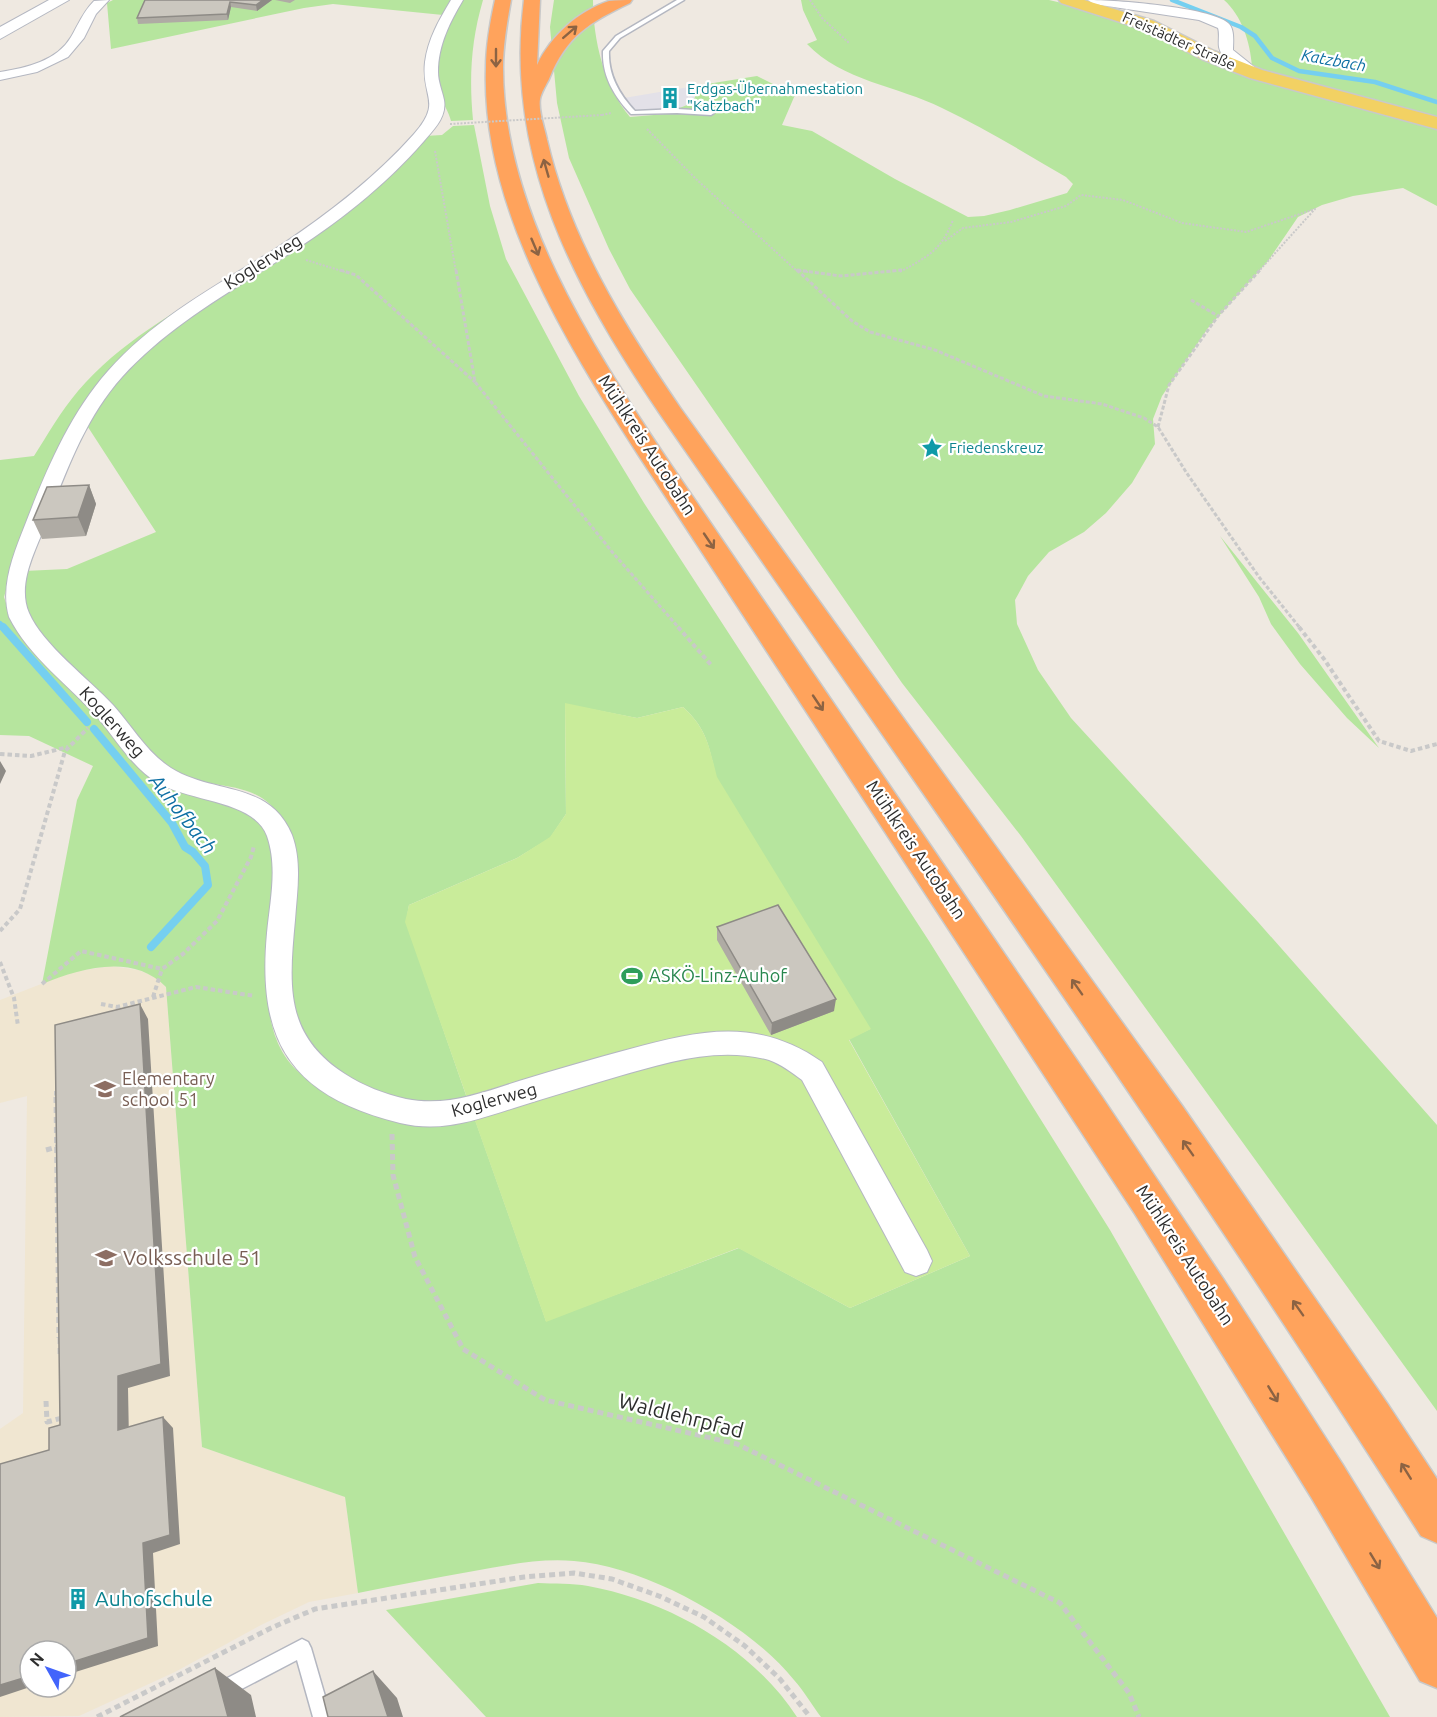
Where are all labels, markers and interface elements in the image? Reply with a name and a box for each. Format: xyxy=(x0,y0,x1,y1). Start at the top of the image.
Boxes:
street label: Freistädter Straße xyxy=(1120,8,1238,73)
one-way arrow xyxy=(562,25,577,39)
water label: Katzbach xyxy=(1300,45,1368,75)
one-way arrow xyxy=(490,47,502,67)
place label: Erdgas-Übernahmestation "Katzbach" xyxy=(687,80,863,114)
building icon: Erdgas-Übernahmestation "Katzbach" xyxy=(658,86,682,110)
one-way arrow xyxy=(540,159,551,178)
street label: Koglerweg xyxy=(220,229,305,293)
one-way arrow xyxy=(530,238,541,256)
street label: Mühlkreis Autobahn xyxy=(595,371,701,518)
place icon: Friedenskreuz xyxy=(920,436,944,460)
place label: Friedenskreuz xyxy=(949,439,1043,456)
one-way arrow xyxy=(703,532,715,549)
street label: Koglerweg xyxy=(76,682,150,761)
one-way arrow xyxy=(812,694,824,711)
water label: Auhofbach xyxy=(145,768,222,858)
street label: Mühlkreis Autobahn xyxy=(863,776,971,923)
sports icon: ASKÖ-Linz-Auhof xyxy=(620,964,644,988)
place label: ASKÖ-Linz-Auhof xyxy=(649,965,787,985)
one-way arrow xyxy=(1071,980,1083,996)
place label: Elementary school 51 xyxy=(122,1068,215,1109)
school or university icon: Elementary school 51 xyxy=(93,1077,117,1101)
street label: Koglerweg xyxy=(449,1078,539,1120)
one-way arrow xyxy=(1182,1140,1194,1156)
street label: Mühlkreis Autobahn xyxy=(1133,1181,1239,1328)
place label: Volksschule 51 xyxy=(123,1245,262,1269)
school or university icon: Volksschule 51 xyxy=(94,1246,118,1270)
one-way arrow xyxy=(1292,1301,1304,1317)
one-way arrow xyxy=(1268,1385,1280,1402)
street label: Waldlehrpfad xyxy=(616,1388,746,1442)
one-way arrow xyxy=(1399,1463,1411,1480)
one-way arrow xyxy=(1369,1552,1382,1569)
place label: Auhofschule xyxy=(95,1586,213,1610)
building icon: Auhofschule xyxy=(66,1587,90,1611)
north arrow xyxy=(18,1639,78,1699)
text: N xyxy=(26,1649,47,1670)

